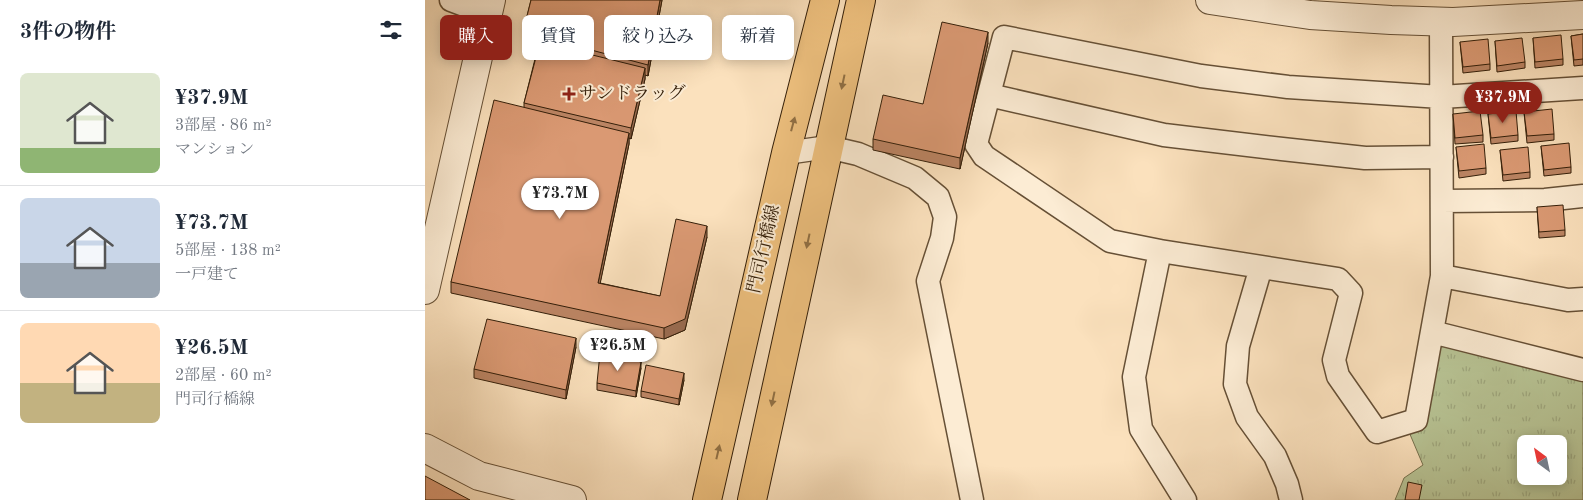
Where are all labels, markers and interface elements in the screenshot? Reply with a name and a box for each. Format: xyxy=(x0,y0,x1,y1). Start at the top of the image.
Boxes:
chip: 購入 xyxy=(440,15,512,60)
chip: 賃貸 xyxy=(522,15,594,60)
chip: 絞り込み xyxy=(604,15,712,60)
chip: 新着 xyxy=(722,15,794,60)
icon: filters xyxy=(377,16,405,44)
text: 3件の物件 xyxy=(20,22,116,43)
one-way arrow xyxy=(839,74,847,89)
pin: ¥37.9M xyxy=(1462,82,1544,124)
place label: サンドラッグ xyxy=(579,84,686,103)
text: ¥37.9M xyxy=(175,88,248,109)
marker: サンドラッグ xyxy=(563,88,575,100)
text: ¥37.9M xyxy=(1475,90,1531,106)
icon: home xyxy=(60,93,120,153)
one-way arrow xyxy=(790,116,798,131)
text: 3部屋 · 86 m² xyxy=(175,118,272,134)
text: マンション xyxy=(175,142,254,158)
pin: ¥73.7M xyxy=(519,178,601,220)
text: ¥73.7M xyxy=(532,186,588,202)
street label: 門司行橋線 xyxy=(743,203,783,295)
text: ¥73.7M xyxy=(175,213,248,234)
icon: home xyxy=(60,218,120,278)
one-way arrow xyxy=(804,233,812,248)
text: 5部屋 · 138 m² xyxy=(175,243,281,259)
text: 一戸建て xyxy=(175,267,239,283)
pin: ¥26.5M xyxy=(577,330,659,372)
text: ¥26.5M xyxy=(175,338,248,359)
text: ¥26.5M xyxy=(590,338,646,354)
icon: home xyxy=(60,343,120,403)
text: 2部屋 · 60 m² xyxy=(175,368,272,384)
text: 門司行橋線 xyxy=(175,392,255,408)
one-way arrow xyxy=(769,392,777,408)
north arrow xyxy=(1517,435,1567,485)
map controls xyxy=(1517,435,1567,485)
one-way arrow xyxy=(714,445,722,460)

